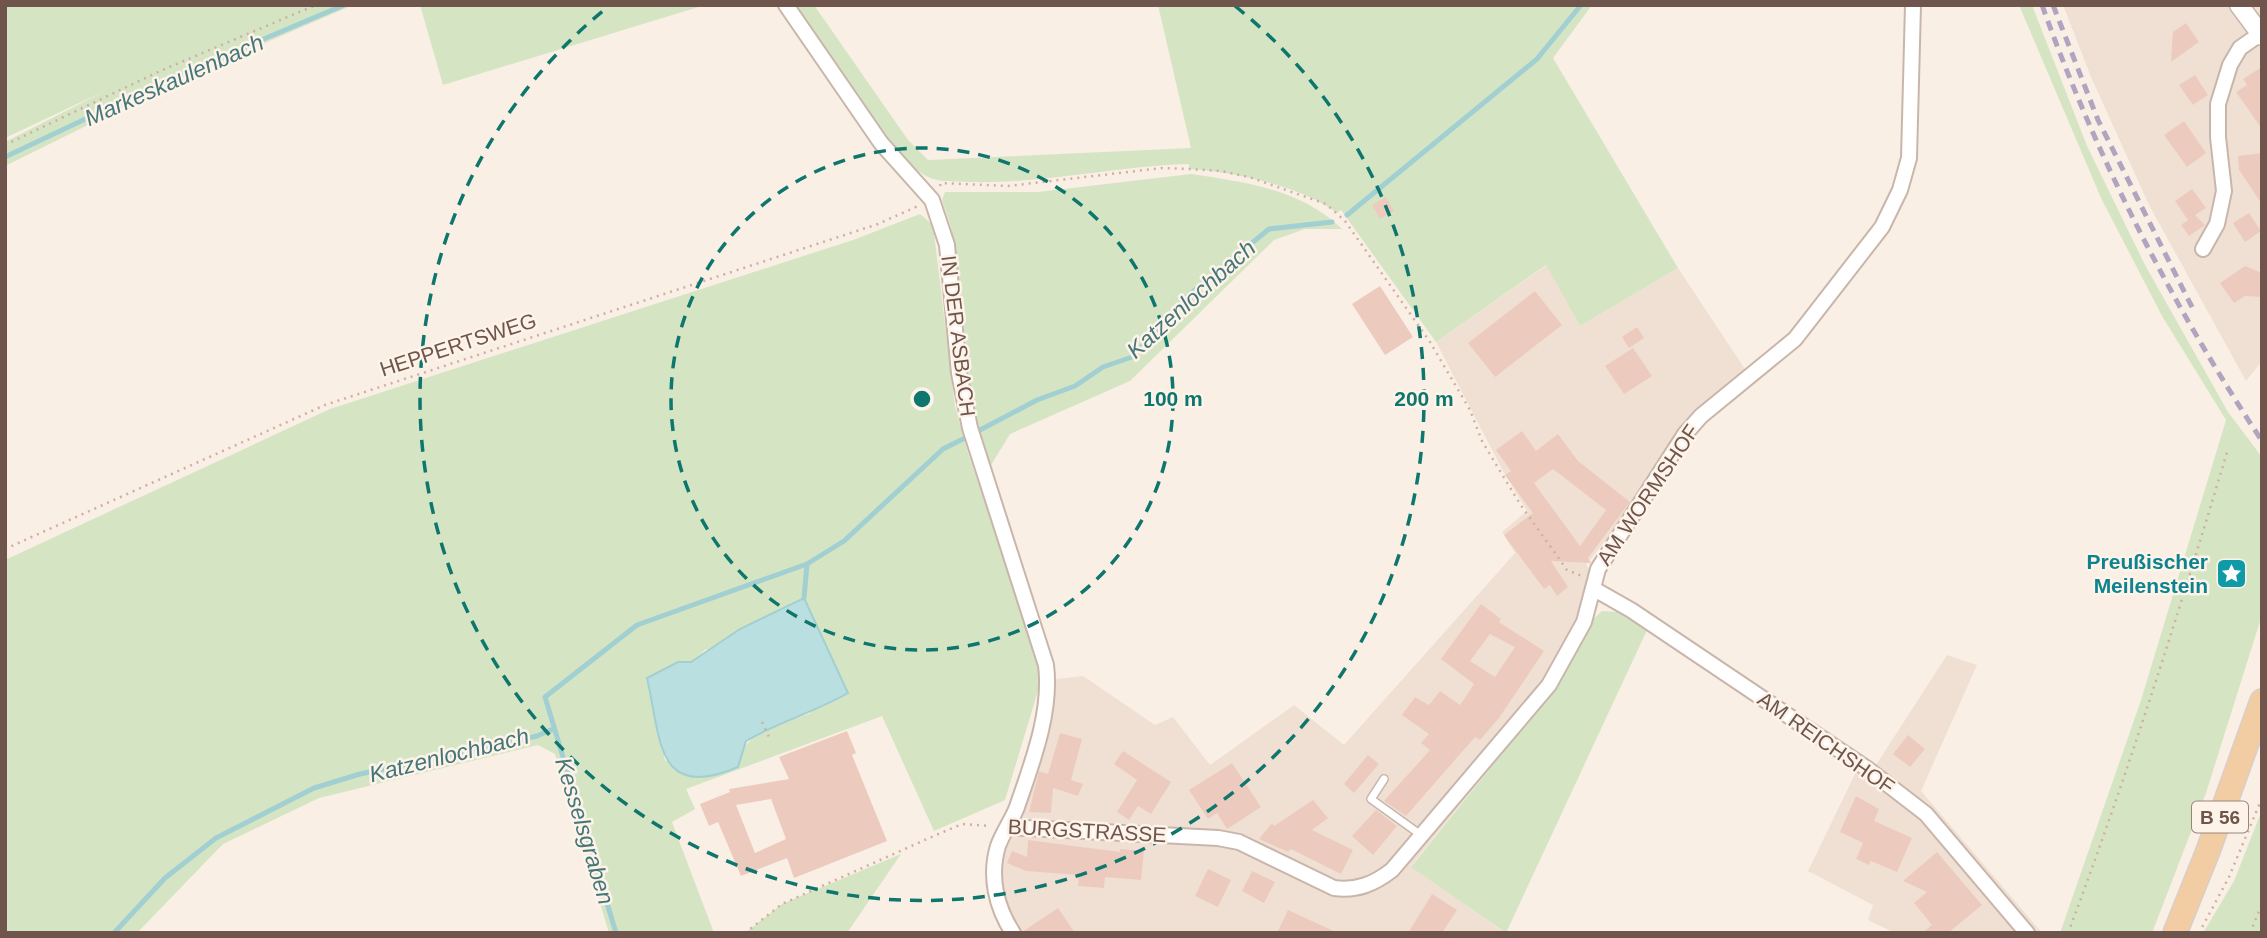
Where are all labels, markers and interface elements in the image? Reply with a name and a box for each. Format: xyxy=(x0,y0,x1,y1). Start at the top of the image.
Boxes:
water label: Markeskaulenbach xyxy=(81,29,267,131)
water label: Katzenlochbach xyxy=(1121,235,1261,363)
street label: IN DER ASBACH xyxy=(937,254,980,418)
street label: HEPPERTSWEG xyxy=(377,308,539,381)
centre of rings xyxy=(910,387,934,411)
text: 100 m xyxy=(1143,387,1203,410)
text: 200 m xyxy=(1394,387,1454,410)
street label: AM WORMSHOF xyxy=(1592,420,1703,569)
place label: Preußischer Meilenstein xyxy=(2087,550,2208,597)
place icon: Preußischer Meilenstein xyxy=(2214,557,2248,591)
street label: AM REICHSHOF xyxy=(1754,687,1899,798)
water label: Katzenlochbach xyxy=(366,723,532,787)
water label: Kesselsgraben xyxy=(550,754,620,908)
road number: B 56 xyxy=(2192,802,2248,832)
street label: BURGSTRASSE xyxy=(1007,815,1167,846)

